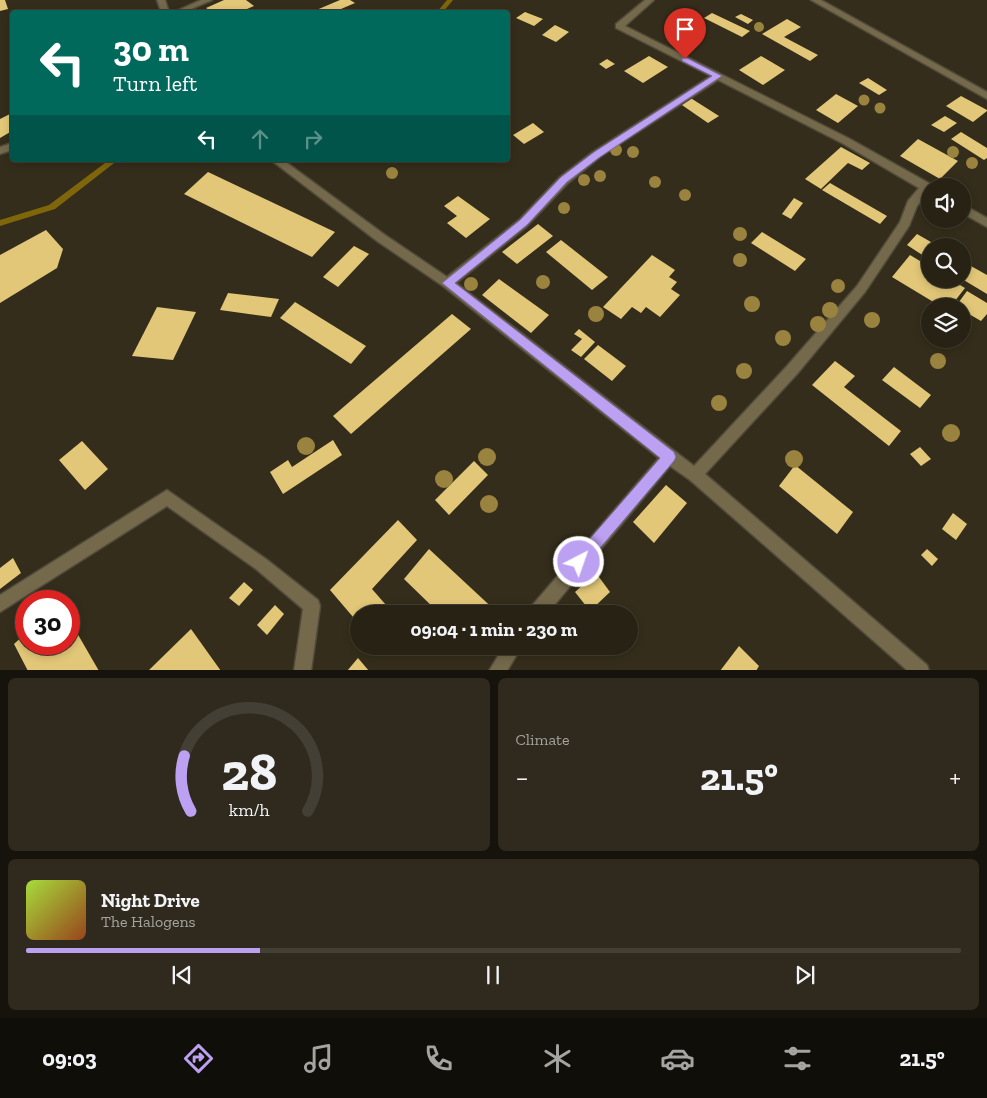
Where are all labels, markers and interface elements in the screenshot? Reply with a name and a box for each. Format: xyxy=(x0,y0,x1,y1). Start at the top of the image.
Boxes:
pin xyxy=(664,8,706,59)
icon: arrive xyxy=(671,15,699,43)
text: 30 m xyxy=(113,28,189,70)
icon: left xyxy=(30,30,95,95)
text: Turn left xyxy=(113,70,197,97)
icon: left xyxy=(193,125,221,153)
icon: ahead xyxy=(246,125,274,153)
icon: right xyxy=(299,125,327,153)
map controls xyxy=(921,178,971,348)
button: sound xyxy=(921,178,971,228)
button: search xyxy=(921,238,971,288)
button: layers xyxy=(921,298,971,348)
position arrow xyxy=(552,535,604,587)
speed limit sign: 30 xyxy=(15,590,80,655)
text: 09:04 · 1 min · 230 m xyxy=(411,618,577,641)
text: Climate xyxy=(516,730,570,749)
text: 28 xyxy=(221,741,277,803)
text: 21.5° xyxy=(700,754,778,800)
text: − xyxy=(516,761,529,794)
text: + xyxy=(949,761,961,794)
text: km/h xyxy=(228,799,269,821)
text: Night Drive xyxy=(101,889,200,912)
text: The Halogens xyxy=(101,912,196,931)
icon: previous xyxy=(168,961,196,989)
icon: pause xyxy=(479,961,507,989)
icon: next xyxy=(791,961,819,989)
icon: directions xyxy=(181,1041,216,1076)
icon: music xyxy=(301,1041,336,1076)
icon: phone xyxy=(421,1041,456,1076)
icon: climate xyxy=(540,1041,575,1076)
icon: car xyxy=(660,1041,695,1076)
icon: filters xyxy=(780,1041,815,1076)
text: 09:03 xyxy=(42,1045,97,1072)
text: 21.5° xyxy=(899,1045,945,1072)

